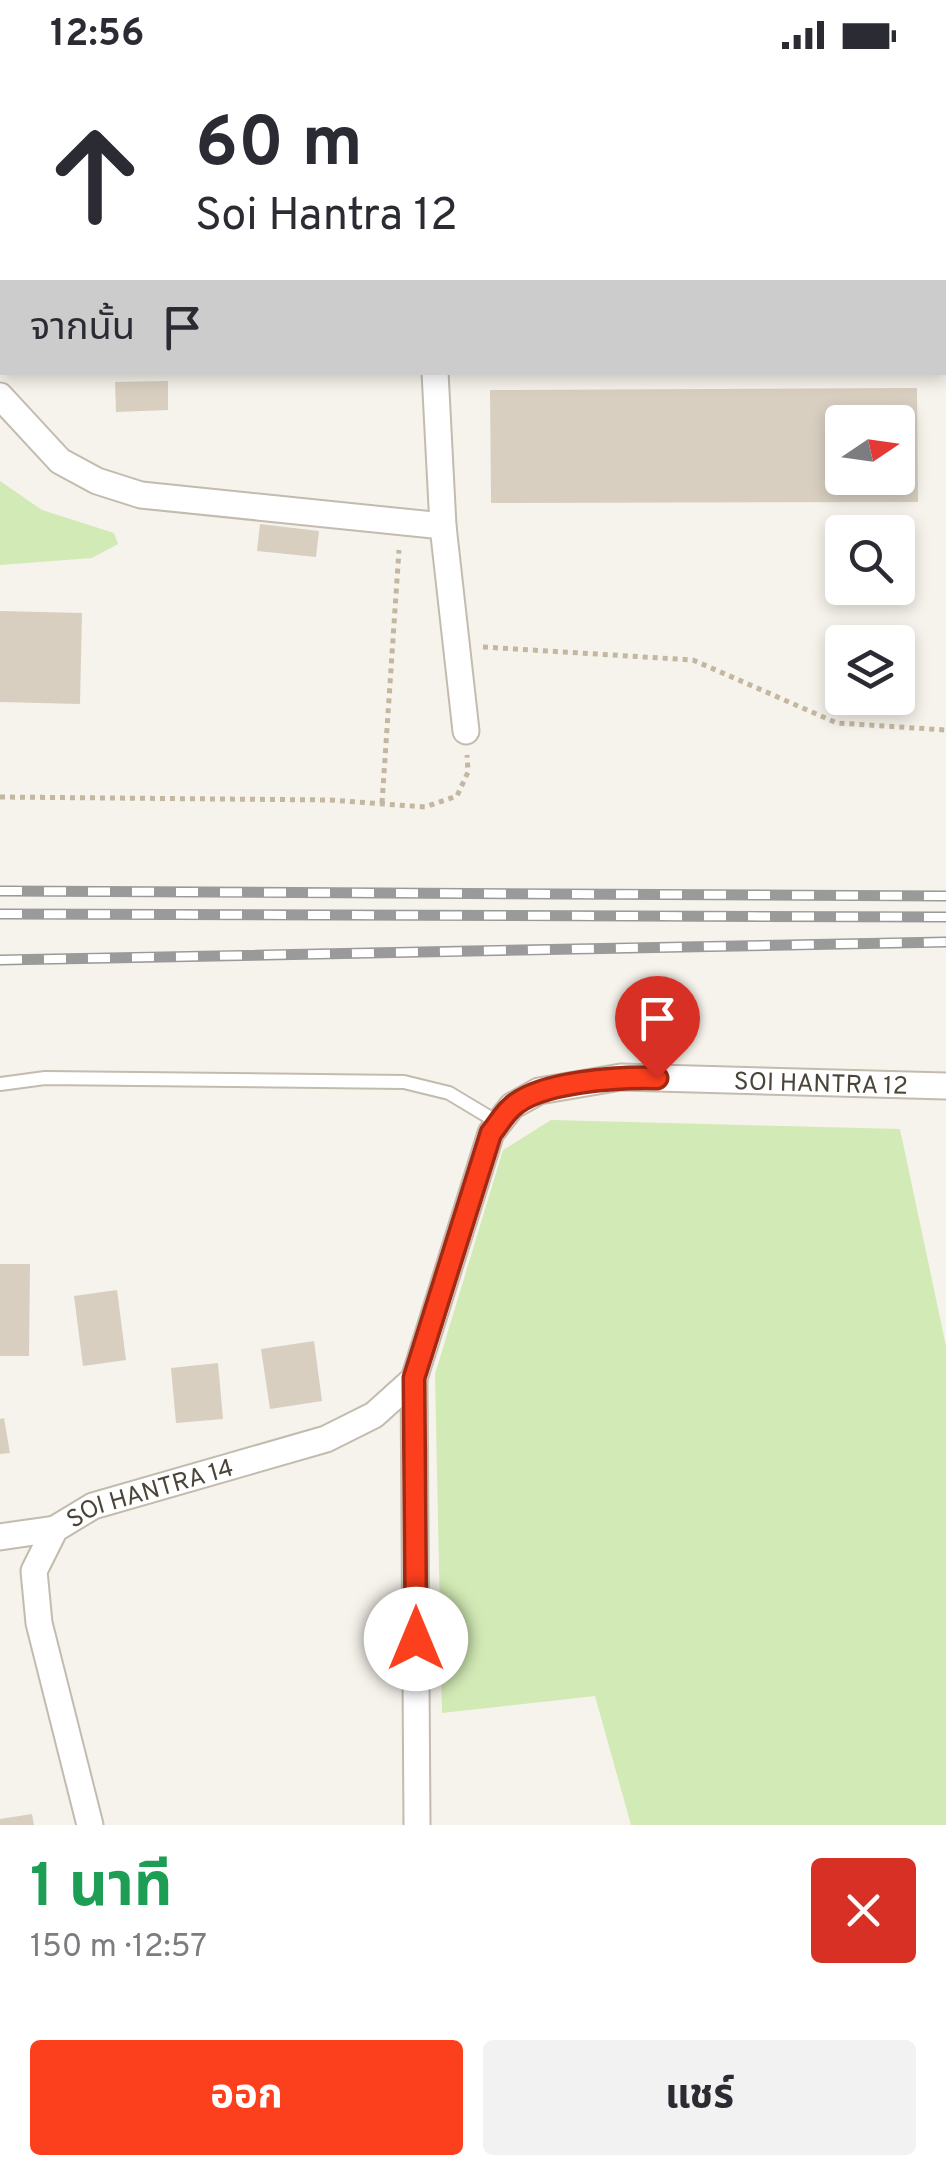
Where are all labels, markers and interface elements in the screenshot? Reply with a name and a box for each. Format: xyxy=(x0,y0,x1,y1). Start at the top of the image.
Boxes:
text: 12:56 xyxy=(50,11,144,60)
text: 60 m xyxy=(195,102,363,191)
icon: ahead xyxy=(30,110,160,240)
text: Soi Hantra 12 xyxy=(195,189,458,246)
icon: arrive xyxy=(155,300,210,355)
text: จากนั้น xyxy=(30,305,135,354)
north arrow xyxy=(825,405,915,495)
map controls xyxy=(825,405,915,715)
button: search xyxy=(825,515,915,605)
button: layers xyxy=(825,625,915,715)
pin xyxy=(615,976,700,1079)
icon: arrive xyxy=(630,991,685,1046)
street label: SOI HANTRA 12 xyxy=(733,1067,908,1104)
street label: SOI HANTRA 14 xyxy=(62,1453,238,1537)
position arrow xyxy=(364,1587,468,1691)
text: 1 นาที xyxy=(30,1852,173,1928)
button: close xyxy=(811,1858,916,1963)
text: 150 m · 12:57 xyxy=(30,1928,207,1968)
button: ออก xyxy=(30,2040,463,2155)
button: แชร์ xyxy=(483,2040,916,2155)

